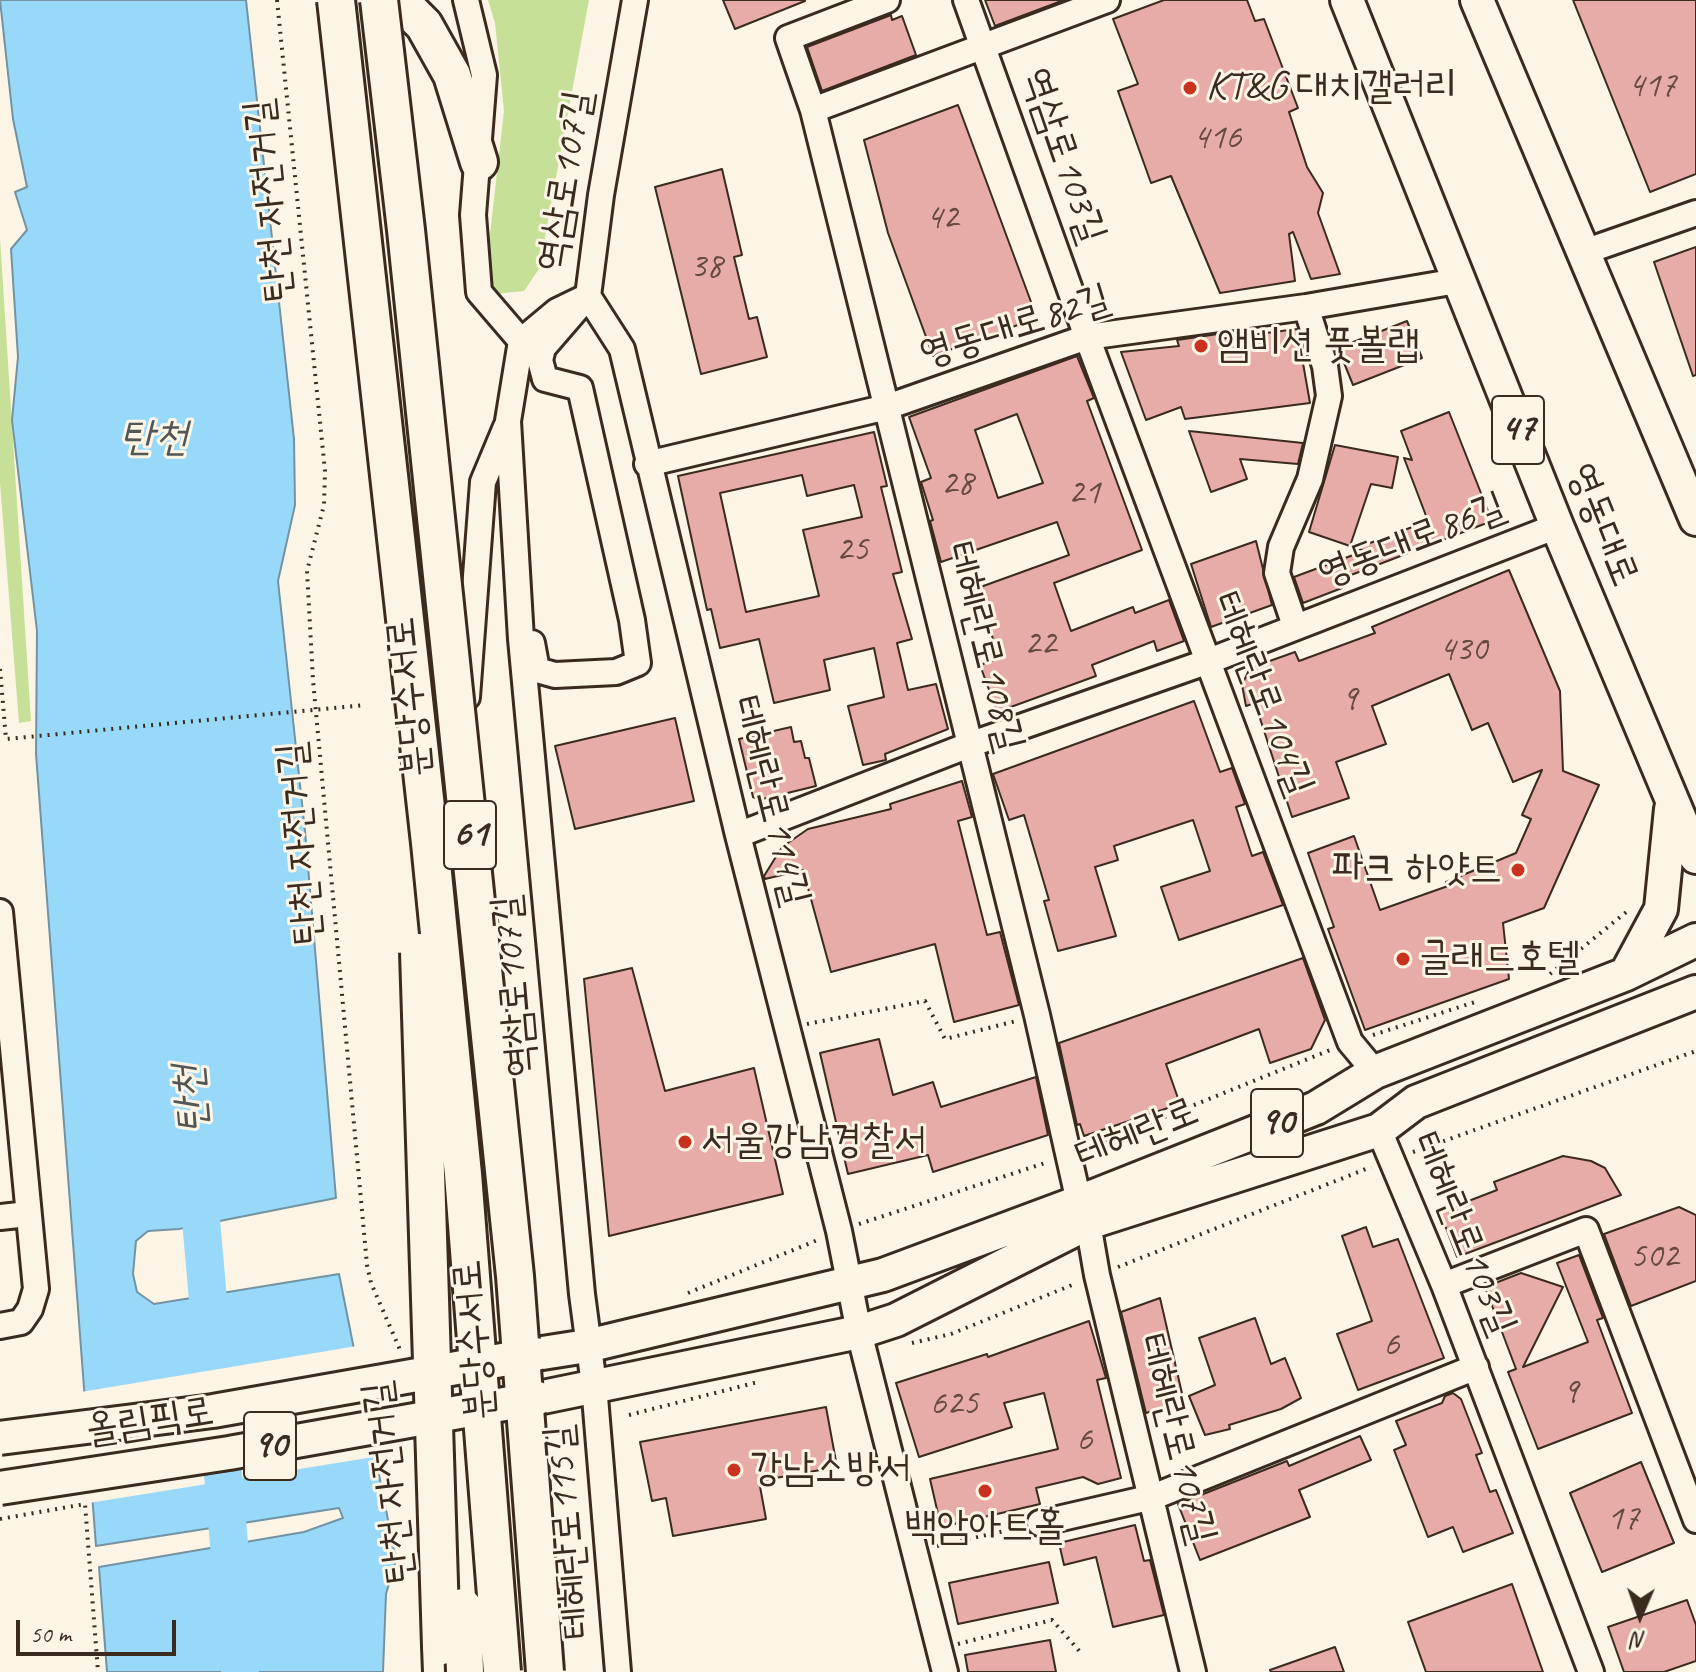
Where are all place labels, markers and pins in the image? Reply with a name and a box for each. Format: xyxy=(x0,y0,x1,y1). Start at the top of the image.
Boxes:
place label: KT&G 대치갤러리 xyxy=(1206,64,1457,112)
marker: KT&G 대치갤러리 xyxy=(1181,79,1199,97)
place label: 앰비션 풋볼랩 xyxy=(1217,322,1420,370)
marker: 앰비션 풋볼랩 xyxy=(1192,337,1210,355)
place label: 파크 하얏트 xyxy=(1331,846,1502,894)
marker: 파크 하얏트 xyxy=(1509,861,1527,879)
place label: 글래드호텔 xyxy=(1419,935,1580,983)
marker: 글래드호텔 xyxy=(1394,950,1412,968)
place label: 서울강남경찰서 xyxy=(701,1118,926,1166)
marker: 서울강남경찰서 xyxy=(676,1133,694,1151)
place label: 강남소방서 xyxy=(750,1446,911,1494)
marker: 강남소방서 xyxy=(725,1461,743,1479)
marker: 백암아트홀 xyxy=(976,1482,994,1500)
place label: 백암아트홀 xyxy=(905,1504,1065,1552)

